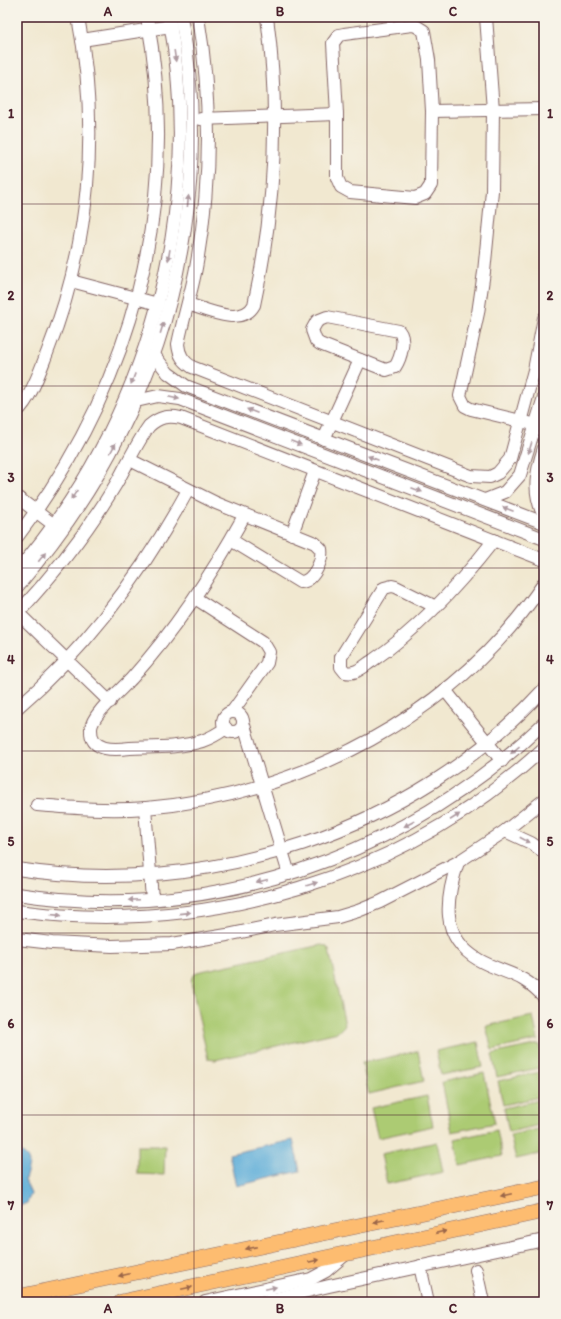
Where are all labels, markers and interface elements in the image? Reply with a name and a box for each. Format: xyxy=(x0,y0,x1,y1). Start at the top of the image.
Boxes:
text: A xyxy=(103,4,113,19)
text: B xyxy=(276,4,285,19)
text: C xyxy=(449,4,458,19)
one-way arrow xyxy=(172,49,178,62)
text: 1 xyxy=(8,106,14,121)
text: 1 xyxy=(547,106,553,121)
one-way arrow xyxy=(184,195,191,207)
one-way arrow xyxy=(166,249,172,261)
text: 2 xyxy=(8,288,15,303)
text: 2 xyxy=(547,288,554,303)
one-way arrow xyxy=(159,322,165,334)
one-way arrow xyxy=(129,374,135,386)
one-way arrow xyxy=(168,395,180,401)
one-way arrow xyxy=(245,408,257,414)
one-way arrow xyxy=(290,441,302,447)
one-way arrow xyxy=(110,443,116,454)
one-way arrow xyxy=(527,443,533,455)
one-way arrow xyxy=(367,454,379,460)
text: 3 xyxy=(7,470,15,485)
text: 3 xyxy=(546,470,554,485)
one-way arrow xyxy=(411,488,423,494)
one-way arrow xyxy=(70,490,78,500)
one-way arrow xyxy=(502,506,513,512)
one-way arrow xyxy=(38,552,46,563)
text: 4 xyxy=(7,652,15,667)
text: 4 xyxy=(546,652,554,667)
one-way arrow xyxy=(510,745,521,754)
one-way arrow xyxy=(449,813,460,821)
one-way arrow xyxy=(403,820,415,827)
text: 5 xyxy=(8,834,15,849)
text: 5 xyxy=(547,834,554,849)
one-way arrow xyxy=(520,836,531,843)
one-way arrow xyxy=(256,879,268,885)
one-way arrow xyxy=(306,881,318,887)
one-way arrow xyxy=(127,897,140,903)
one-way arrow xyxy=(179,909,192,916)
one-way arrow xyxy=(50,912,62,918)
text: 6 xyxy=(8,1016,15,1031)
text: 6 xyxy=(547,1016,554,1031)
one-way arrow xyxy=(500,1192,512,1198)
text: 7 xyxy=(7,1198,15,1213)
text: 7 xyxy=(546,1198,554,1213)
one-way arrow xyxy=(372,1219,385,1225)
one-way arrow xyxy=(435,1229,447,1235)
one-way arrow xyxy=(245,1246,257,1252)
one-way arrow xyxy=(308,1257,320,1263)
one-way arrow xyxy=(118,1272,130,1278)
one-way arrow xyxy=(181,1284,193,1290)
one-way arrow xyxy=(265,1285,277,1291)
text: A xyxy=(103,1301,113,1316)
text: B xyxy=(276,1301,285,1316)
text: C xyxy=(449,1301,458,1316)

